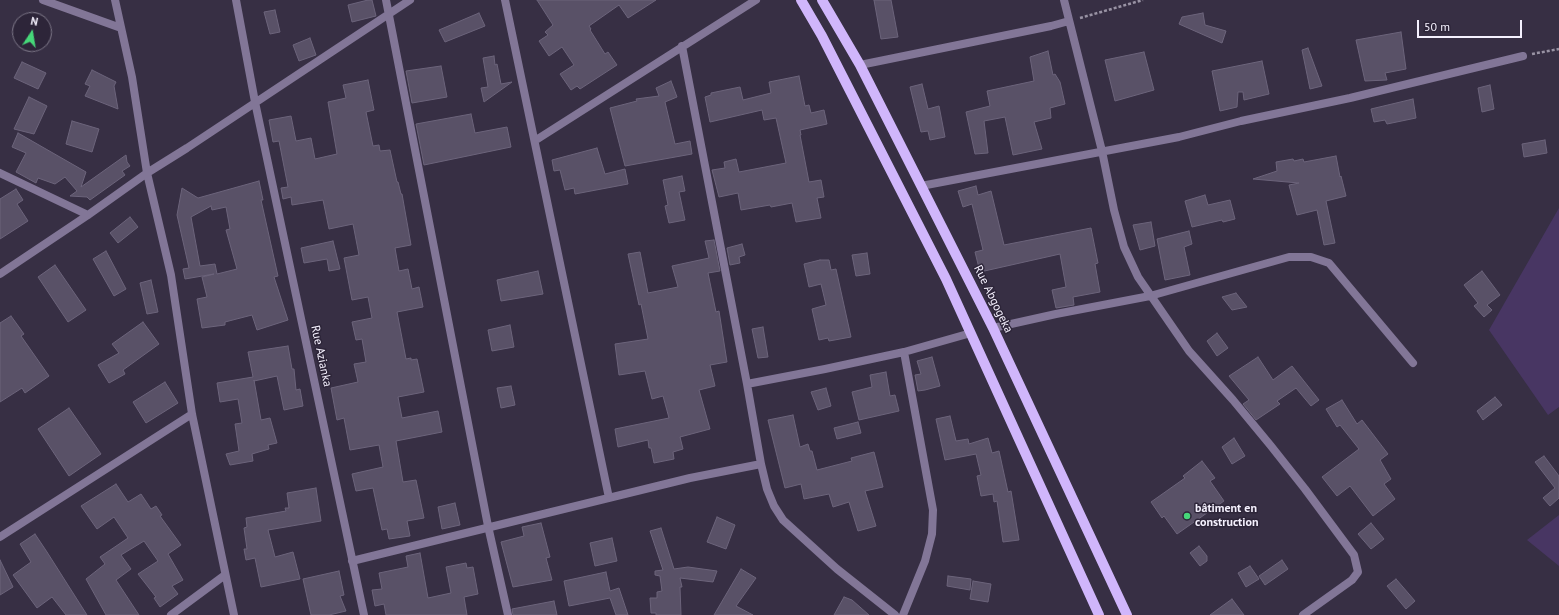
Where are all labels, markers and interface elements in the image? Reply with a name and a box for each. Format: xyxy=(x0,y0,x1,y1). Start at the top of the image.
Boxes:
north arrow xyxy=(12,12,52,52)
scale bar xyxy=(1419,12,1524,38)
text: N xyxy=(29,14,39,29)
text: 50 m xyxy=(1424,19,1450,34)
street label: Rue Abgogeka xyxy=(970,263,1016,335)
street label: Rue Azianka xyxy=(307,324,335,388)
place label: bâtiment en construction xyxy=(1195,502,1258,530)
marker: bâtiment en construction xyxy=(1182,511,1192,521)

